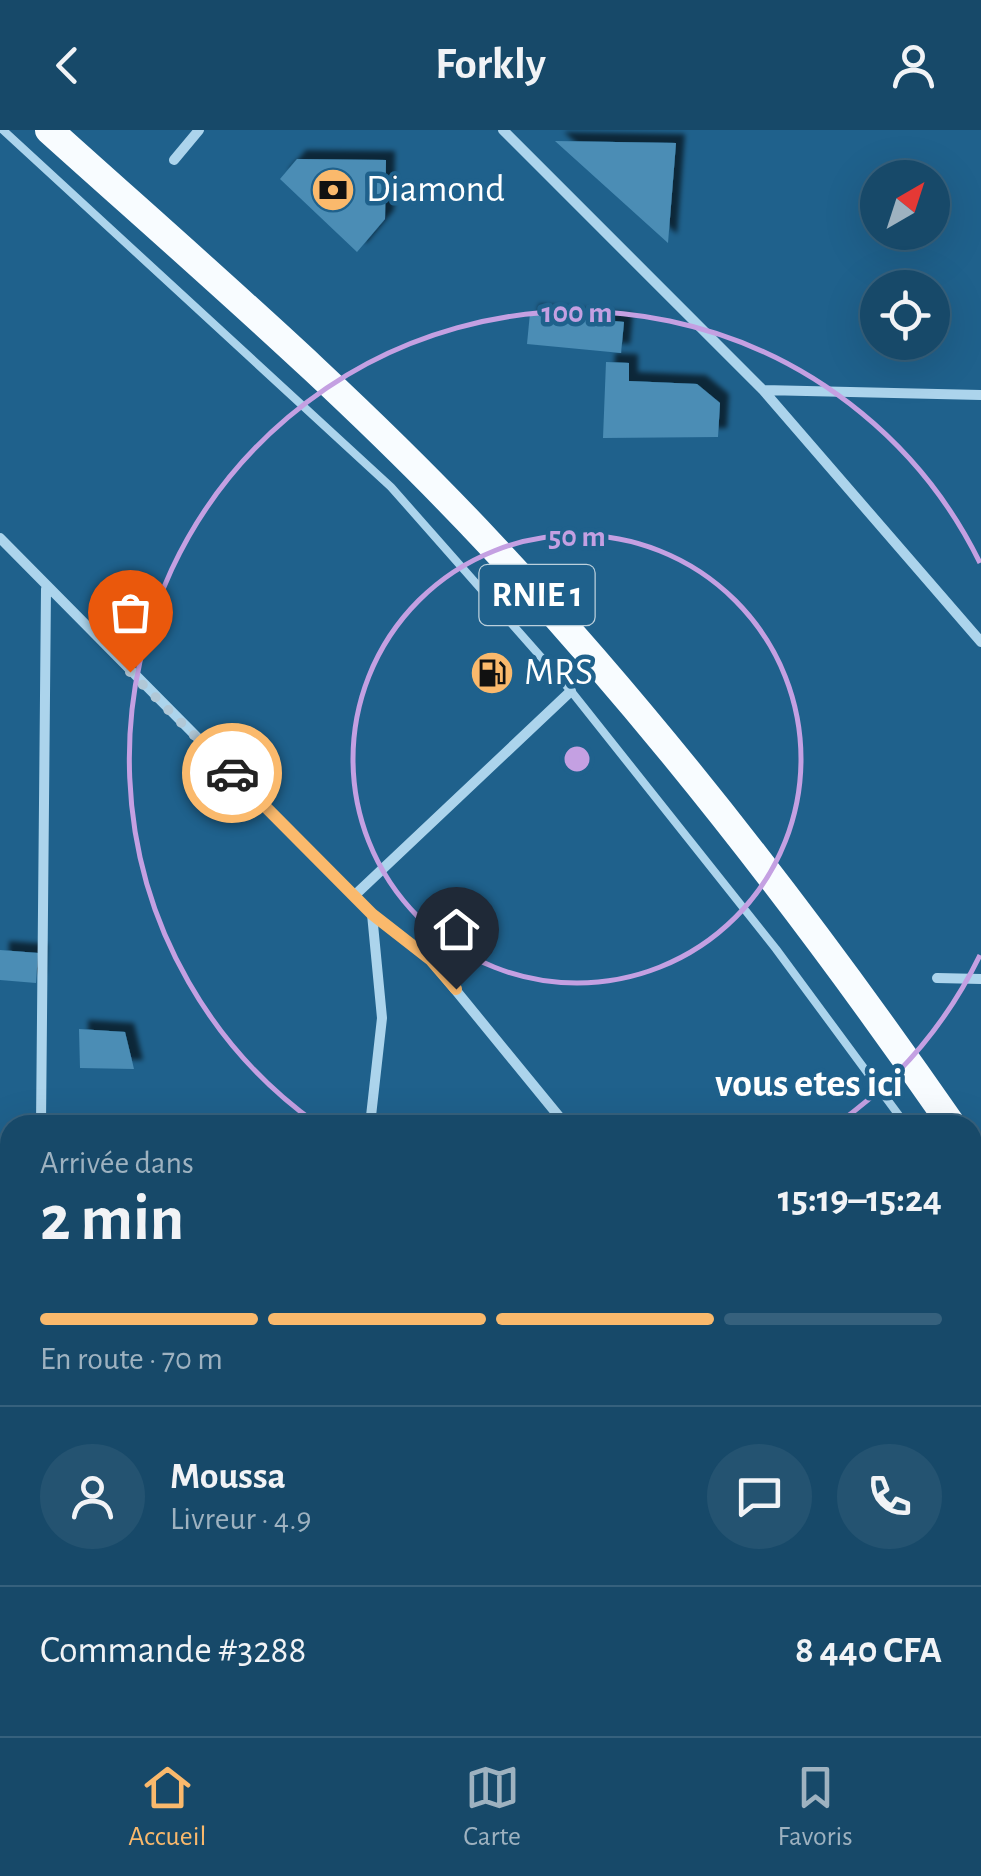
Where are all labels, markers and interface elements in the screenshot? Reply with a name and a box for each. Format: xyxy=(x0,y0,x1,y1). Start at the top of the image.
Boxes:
icon: back xyxy=(40,38,95,93)
icon: person xyxy=(886,38,941,93)
text: Forkly xyxy=(435,42,546,87)
north arrow xyxy=(860,160,950,250)
map controls xyxy=(860,160,950,360)
bank icon: Diamond xyxy=(310,167,356,213)
place label: Diamond xyxy=(366,171,505,209)
button: locate xyxy=(860,270,950,360)
text: 100 m xyxy=(542,298,612,328)
text: 50 m xyxy=(548,522,606,552)
road number: RNIE 1 xyxy=(480,565,594,625)
pin xyxy=(88,570,173,673)
icon: bag xyxy=(103,585,158,640)
fuel station icon: MRS xyxy=(469,650,515,696)
place label: MRS xyxy=(524,654,593,692)
courier xyxy=(182,723,282,823)
centre of rings xyxy=(559,741,595,777)
icon: car xyxy=(205,746,260,801)
pin xyxy=(414,887,499,990)
icon: home xyxy=(429,902,484,957)
district label: vous etes ici xyxy=(715,1064,903,1104)
text: Arrivée dans xyxy=(40,1147,194,1179)
text: 15:19–15:24 xyxy=(778,1181,942,1219)
text: 2 min xyxy=(40,1187,184,1252)
text: En route · 70 m xyxy=(40,1343,223,1375)
button: person xyxy=(40,1444,145,1549)
button: chat xyxy=(707,1444,812,1549)
button: phone xyxy=(837,1444,942,1549)
text: Moussa xyxy=(170,1458,286,1496)
text: Livreur · 4.9 xyxy=(170,1503,312,1535)
text: Commande #3288 xyxy=(40,1632,307,1670)
text: 8 440 CFA xyxy=(795,1632,942,1670)
tab: Accueil xyxy=(128,1760,206,1854)
tab: Carte xyxy=(463,1760,521,1854)
tab: Favoris xyxy=(778,1760,853,1854)

